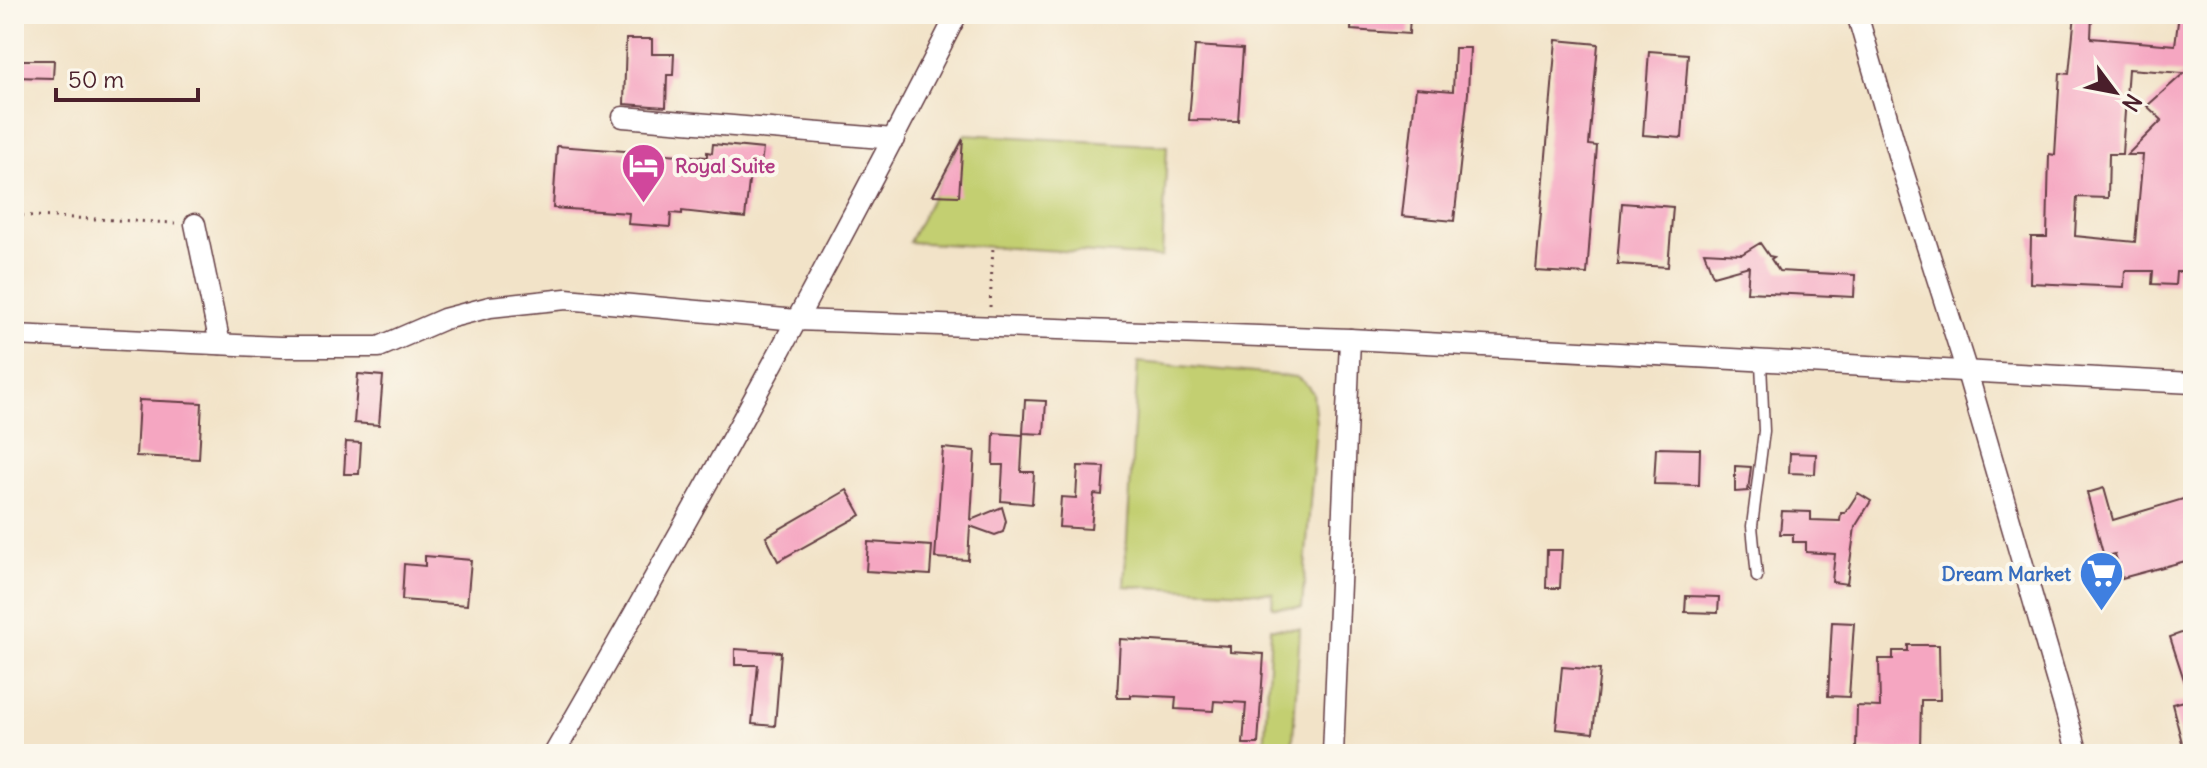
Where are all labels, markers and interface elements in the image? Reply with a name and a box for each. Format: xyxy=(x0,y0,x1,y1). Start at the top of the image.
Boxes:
scale bar xyxy=(56,52,198,102)
north arrow xyxy=(2075,52,2155,132)
text: 50 m xyxy=(68,64,124,94)
text: N xyxy=(2116,89,2148,116)
hotel icon: Royal Suite xyxy=(620,142,668,205)
place label: Royal Suite xyxy=(675,153,776,178)
supermarket icon: Dream Market xyxy=(2078,550,2126,613)
place label: Dream Market xyxy=(1942,561,2071,586)

